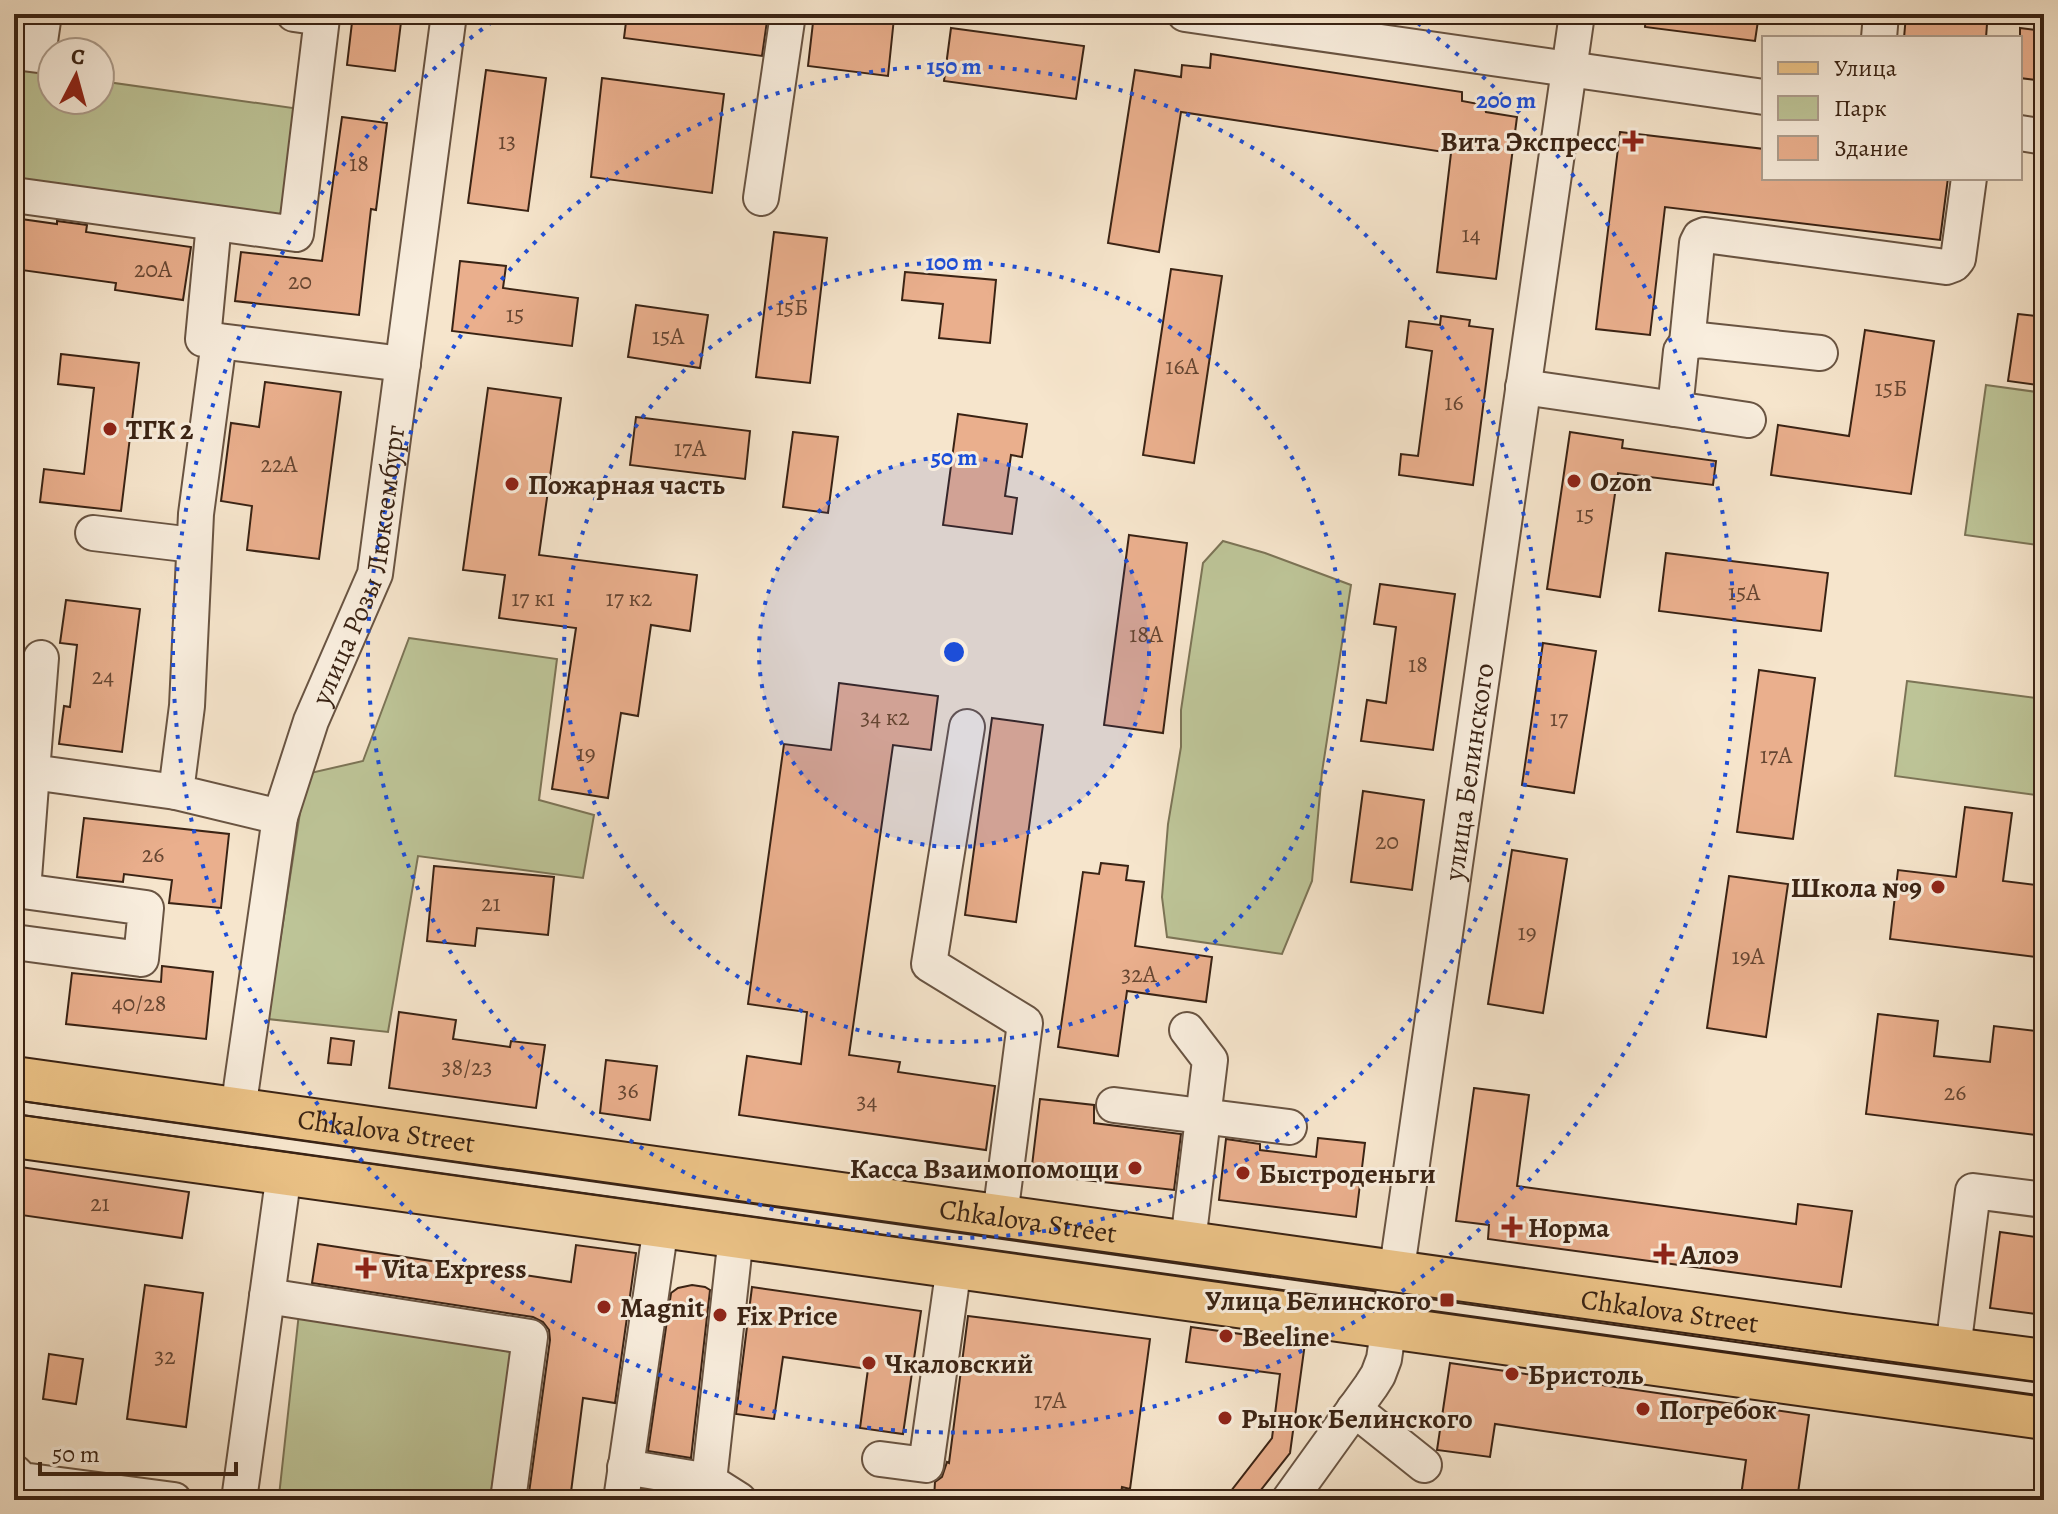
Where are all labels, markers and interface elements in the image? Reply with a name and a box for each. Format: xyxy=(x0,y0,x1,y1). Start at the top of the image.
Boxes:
north arrow xyxy=(36,36,116,116)
legend xyxy=(1762,36,2022,180)
text: С xyxy=(70,41,86,73)
text: 150 m xyxy=(926,50,982,82)
text: Улица xyxy=(1834,52,1897,84)
text: 200 m xyxy=(1476,84,1536,116)
text: Парк xyxy=(1834,92,1887,124)
place label: Вита Экспресс xyxy=(1440,123,1617,161)
house number: 13 xyxy=(498,125,516,157)
marker: Вита Экспресс xyxy=(1624,132,1642,150)
text: Здание xyxy=(1834,132,1909,164)
house number: 18 xyxy=(349,147,369,179)
house number: 14 xyxy=(1461,218,1481,250)
text: 100 m xyxy=(925,246,983,278)
house number: 20А xyxy=(134,253,173,285)
house number: 20 xyxy=(288,265,312,297)
house number: 15Б xyxy=(776,291,808,323)
house number: 15 xyxy=(506,298,524,330)
house number: 15А xyxy=(652,320,685,352)
house number: 16А xyxy=(1165,350,1200,382)
house number: 15Б xyxy=(1875,372,1907,404)
house number: 16 xyxy=(1444,386,1464,418)
place label: ТГК 2 xyxy=(126,411,194,449)
marker: ТГК 2 xyxy=(101,420,119,438)
street label: улица Розы Люксембург xyxy=(302,422,415,712)
house number: 17А xyxy=(674,432,707,464)
text: 50 m xyxy=(931,441,977,473)
house number: 22А xyxy=(261,448,298,480)
place label: Ozon xyxy=(1590,463,1652,501)
place label: Пожарная часть xyxy=(528,466,725,504)
marker: Ozon xyxy=(1565,472,1583,490)
marker: Пожарная часть xyxy=(503,475,521,493)
house number: 15 xyxy=(1576,498,1594,530)
house number: 15А xyxy=(1728,576,1761,608)
house number: 17 к1 xyxy=(511,582,555,614)
house number: 17 к2 xyxy=(606,582,652,614)
house number: 18А xyxy=(1129,618,1164,650)
centre of rings xyxy=(940,638,968,666)
house number: 18 xyxy=(1408,648,1428,680)
house number: 24 xyxy=(92,660,114,692)
street label: улица Белинского xyxy=(1435,660,1504,884)
house number: 34 к2 xyxy=(860,701,910,733)
house number: 17 xyxy=(1550,702,1569,734)
house number: 19 xyxy=(576,737,596,769)
house number: 17А xyxy=(1760,739,1793,771)
house number: 20 xyxy=(1375,825,1399,857)
house number: 26 xyxy=(142,838,164,870)
place label: Школа №9 xyxy=(1790,869,1922,907)
marker: Школа №9 xyxy=(1929,878,1947,896)
house number: 21 xyxy=(481,887,501,919)
house number: 19 xyxy=(1517,916,1537,948)
house number: 19А xyxy=(1731,940,1766,972)
house number: 32А xyxy=(1121,958,1158,990)
house number: 40/28 xyxy=(112,987,166,1019)
house number: 38/23 xyxy=(442,1051,492,1083)
house number: 36 xyxy=(617,1074,639,1106)
house number: 26 xyxy=(1944,1076,1966,1108)
house number: 34 xyxy=(857,1085,878,1117)
street label: Chkalova Street xyxy=(295,1100,477,1163)
place label: Касса Взаимопомощи xyxy=(850,1150,1119,1188)
place label: Быстроденьги xyxy=(1259,1155,1436,1193)
marker: Касса Взаимопомощи xyxy=(1126,1159,1144,1177)
marker: Быстроденьги xyxy=(1234,1164,1252,1182)
house number: 21 xyxy=(90,1187,110,1219)
street label: Chkalova Street xyxy=(937,1190,1119,1253)
place label: Норма xyxy=(1528,1209,1610,1247)
marker: Норма xyxy=(1503,1218,1521,1236)
place label: Алоэ xyxy=(1679,1236,1739,1274)
marker: Алоэ xyxy=(1655,1245,1673,1263)
place label: Vita Express xyxy=(381,1250,527,1288)
marker: Vita Express xyxy=(357,1259,375,1277)
street label: Chkalova Street xyxy=(1578,1280,1761,1343)
place label: Улица Белинского xyxy=(1205,1282,1431,1320)
place label: Magnit xyxy=(620,1289,704,1327)
marker: Улица Белинского xyxy=(1438,1291,1456,1309)
place label: Fix Price xyxy=(736,1297,838,1335)
marker: Magnit xyxy=(595,1298,613,1316)
marker: Fix Price xyxy=(711,1306,729,1324)
place label: Beeline xyxy=(1242,1318,1329,1356)
marker: Beeline xyxy=(1217,1327,1235,1345)
house number: 32 xyxy=(154,1340,176,1372)
place label: Чкаловский xyxy=(885,1345,1033,1383)
marker: Чкаловский xyxy=(860,1354,878,1372)
place label: Бристоль xyxy=(1528,1356,1644,1394)
marker: Бристоль xyxy=(1503,1365,1521,1383)
house number: 17А xyxy=(1034,1384,1067,1416)
place label: Погребок xyxy=(1659,1391,1777,1429)
place label: Рынок Белинского xyxy=(1241,1400,1473,1438)
marker: Погребок xyxy=(1634,1400,1652,1418)
marker: Рынок Белинского xyxy=(1216,1409,1234,1427)
scale bar xyxy=(40,1426,236,1476)
text: 50 m xyxy=(52,1438,100,1470)

